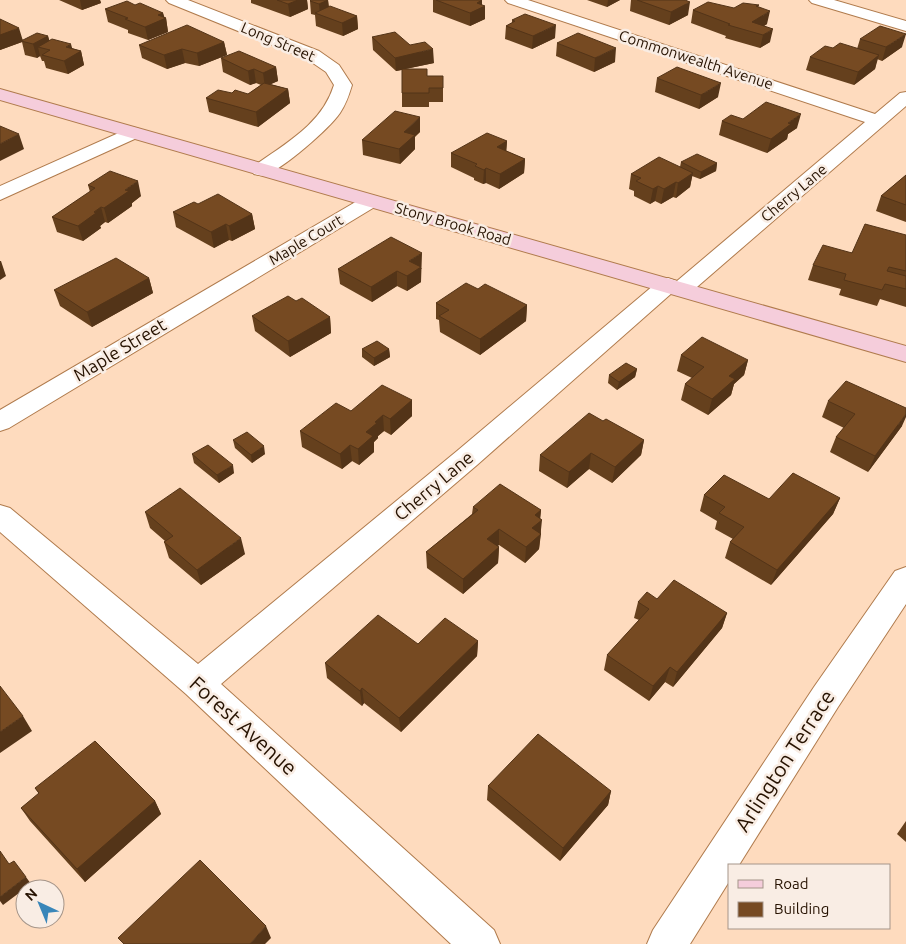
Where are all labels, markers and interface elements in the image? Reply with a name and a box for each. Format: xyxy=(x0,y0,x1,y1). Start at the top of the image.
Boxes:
street label: Long Street xyxy=(239,18,318,65)
street label: Commonwealth Avenue xyxy=(617,27,775,93)
street label: Cherry Lane xyxy=(757,160,830,225)
street label: Stony Brook Road xyxy=(393,199,513,248)
street label: Maple Court xyxy=(266,211,346,268)
street label: Maple Street xyxy=(70,314,169,385)
street label: Cherry Lane xyxy=(390,446,477,524)
street label: Forest Avenue xyxy=(185,671,302,780)
street label: Arlington Terrace xyxy=(729,685,839,836)
legend xyxy=(728,864,891,929)
text: Road xyxy=(774,875,809,892)
north arrow xyxy=(15,879,65,929)
text: N xyxy=(22,885,40,904)
text: Building xyxy=(774,900,829,917)

